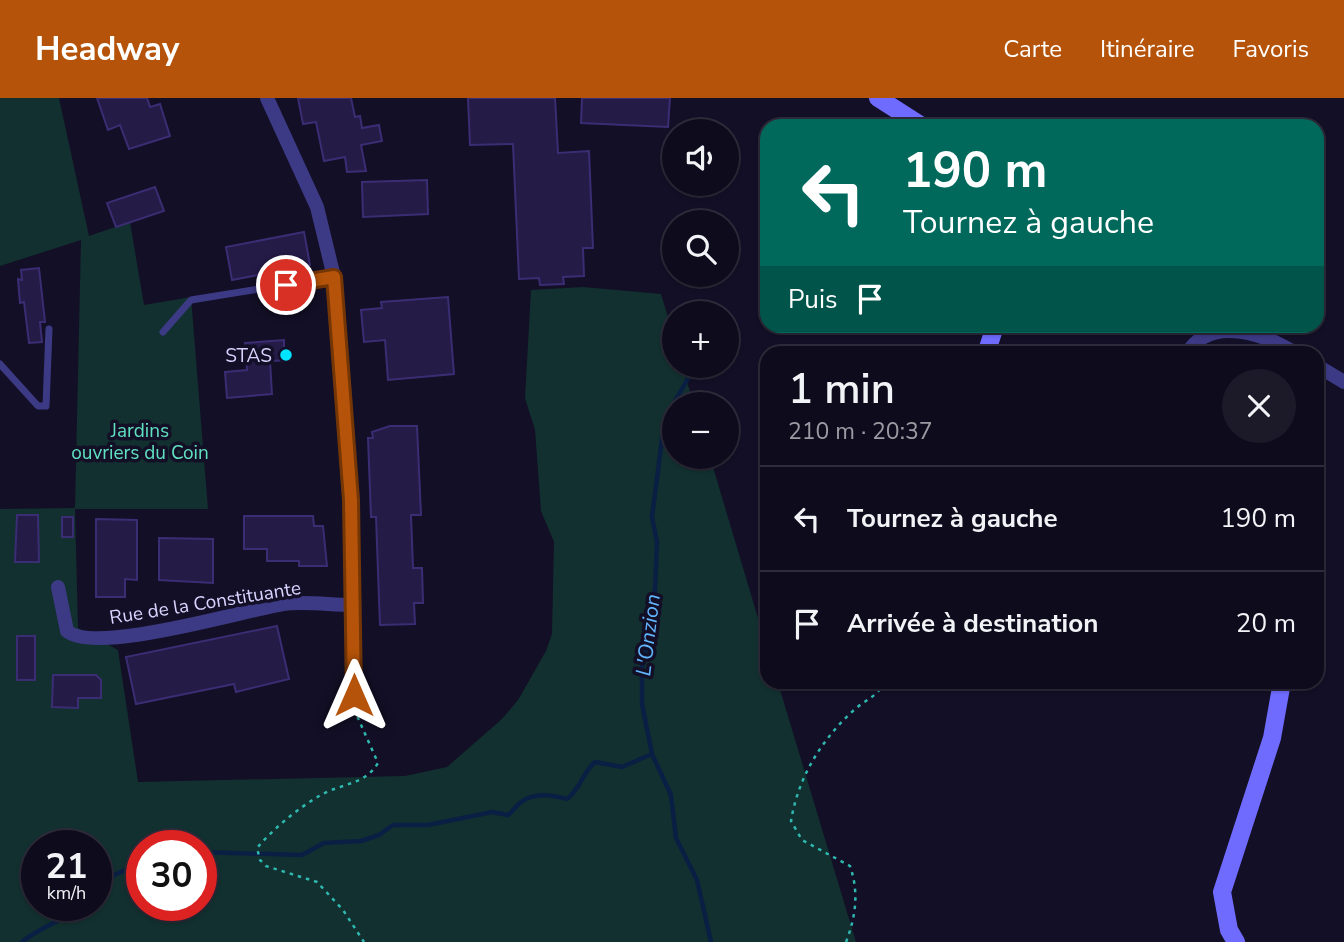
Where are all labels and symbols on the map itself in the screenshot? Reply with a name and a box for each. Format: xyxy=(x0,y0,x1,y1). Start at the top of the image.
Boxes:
pin xyxy=(256,255,316,315)
place label: STAS xyxy=(225,343,272,369)
marker: STAS xyxy=(278,347,294,363)
park label: Jardins ouvriers du Coin xyxy=(71,418,209,466)
street label: Rue de la Constituante xyxy=(108,575,303,631)
water label: L'Onzion xyxy=(629,592,667,678)
position arrow xyxy=(317,658,391,732)
speed limit sign: 30 xyxy=(126,830,217,921)

